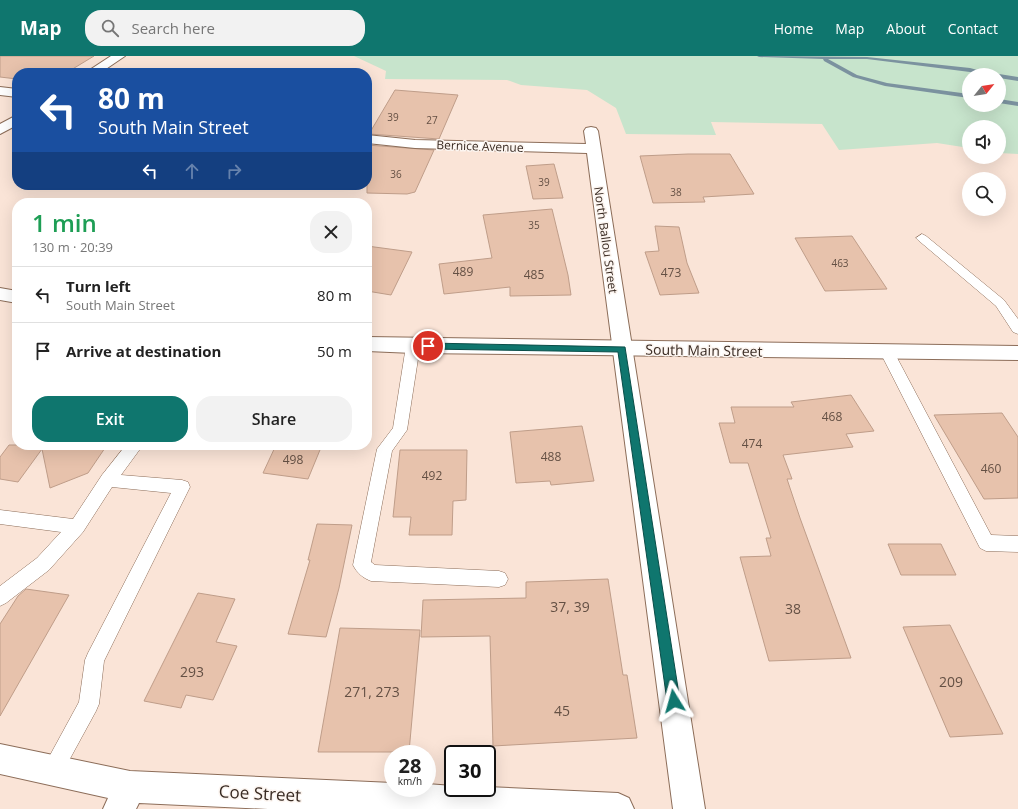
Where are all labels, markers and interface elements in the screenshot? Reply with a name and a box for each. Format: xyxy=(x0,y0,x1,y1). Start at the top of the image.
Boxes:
search box xyxy=(85,10,365,46)
text: Map xyxy=(20,15,61,41)
icon: search xyxy=(99,17,121,39)
text: Search here xyxy=(131,18,215,38)
text: Home xyxy=(774,19,813,38)
text: Map xyxy=(835,19,864,38)
text: About xyxy=(886,19,926,38)
text: Contact xyxy=(948,19,998,38)
north arrow xyxy=(962,68,1006,112)
map controls xyxy=(962,68,1006,216)
text: 80 m xyxy=(98,79,165,117)
icon: left xyxy=(32,84,84,136)
house number: 39 xyxy=(387,110,399,124)
house number: 27 xyxy=(426,113,438,127)
text: South Main Street xyxy=(98,115,249,139)
button: sound xyxy=(962,120,1006,164)
street label: Bernice Avenue xyxy=(436,136,524,156)
icon: left xyxy=(139,160,161,182)
icon: ahead xyxy=(181,160,203,182)
icon: right xyxy=(223,160,245,182)
house number: 36 xyxy=(390,167,402,181)
button: search xyxy=(962,172,1006,216)
house number: 39 xyxy=(538,175,550,189)
house number: 38 xyxy=(670,185,682,199)
street label: North Ballou Street xyxy=(590,186,622,294)
text: 1 min xyxy=(32,206,97,239)
button: close xyxy=(310,211,352,253)
house number: 35 xyxy=(528,218,540,232)
text: 130 m · 20:39 xyxy=(32,238,113,256)
house number: 463 xyxy=(831,256,849,270)
house number: 489 xyxy=(453,263,473,280)
house number: 473 xyxy=(661,264,681,281)
house number: 485 xyxy=(524,266,544,283)
text: Turn left xyxy=(66,276,131,296)
icon: left xyxy=(32,284,54,306)
text: 80 m xyxy=(317,285,352,305)
text: South Main Street xyxy=(66,296,175,314)
pin xyxy=(411,329,445,363)
icon: arrive xyxy=(417,335,439,357)
street label: South Main Street xyxy=(645,339,763,361)
icon: arrive xyxy=(32,340,54,362)
text: Arrive at destination xyxy=(66,341,221,361)
text: 50 m xyxy=(317,341,352,361)
button: Exit xyxy=(32,396,188,442)
button: Share xyxy=(196,396,352,442)
house number: 468 xyxy=(822,408,842,425)
house number: 474 xyxy=(742,435,762,452)
house number: 488 xyxy=(541,448,561,465)
house number: 498 xyxy=(283,451,303,468)
house number: 460 xyxy=(981,460,1001,477)
house number: 492 xyxy=(422,467,442,484)
house number: 37, 39 xyxy=(550,597,590,616)
house number: 38 xyxy=(785,599,801,618)
house number: 293 xyxy=(180,662,204,681)
house number: 209 xyxy=(939,672,963,691)
position arrow xyxy=(653,680,695,722)
house number: 271, 273 xyxy=(344,682,400,701)
house number: 45 xyxy=(554,701,570,720)
speed limit sign: 30 xyxy=(444,745,496,797)
text: 28 xyxy=(399,752,421,779)
text: km/h xyxy=(398,774,422,788)
street label: Coe Street xyxy=(218,779,302,807)

